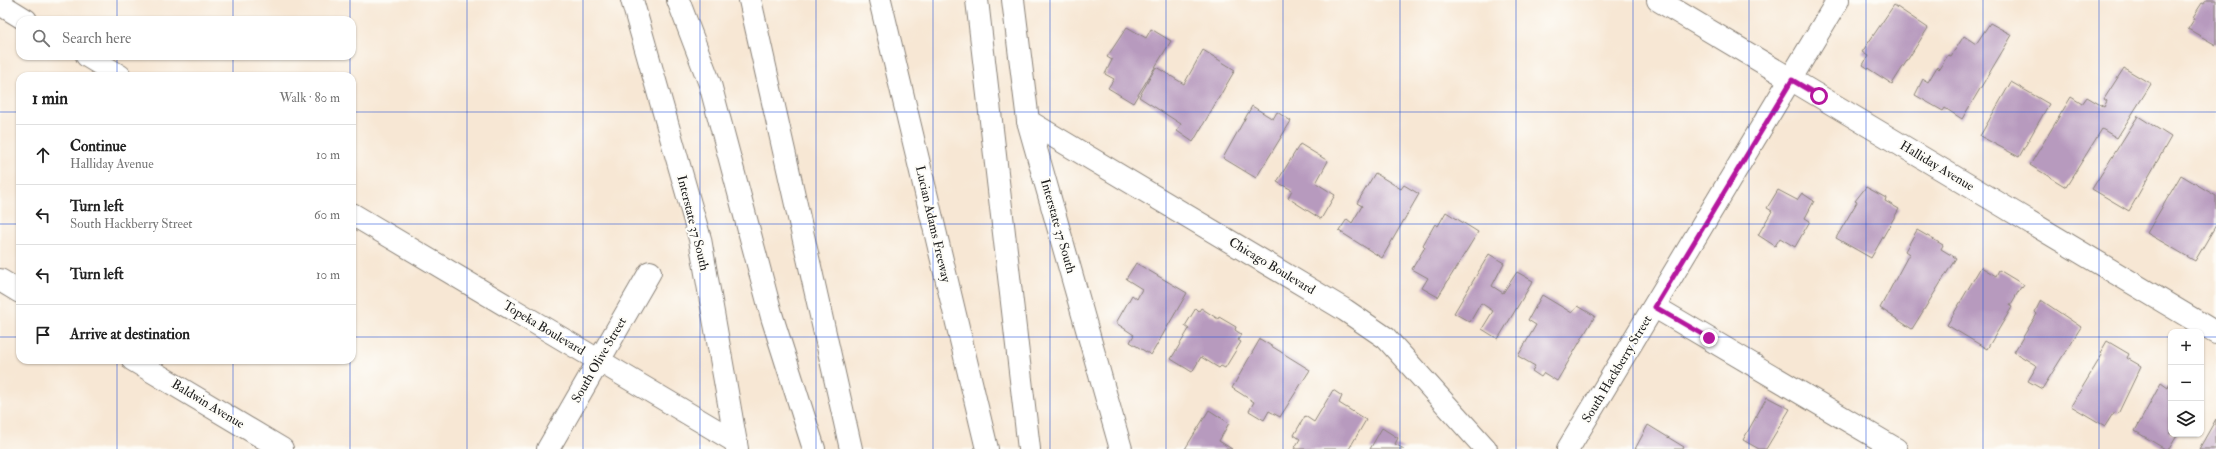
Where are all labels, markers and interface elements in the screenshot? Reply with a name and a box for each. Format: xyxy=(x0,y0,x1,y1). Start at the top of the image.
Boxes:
search box xyxy=(16,16,356,60)
icon: search xyxy=(30,27,52,49)
text: Search here xyxy=(62,29,131,48)
route start xyxy=(1810,87,1828,105)
text: 1 min xyxy=(32,88,68,109)
text: Walk · 80 m xyxy=(279,90,340,106)
text: Continue xyxy=(70,137,126,156)
street label: Halliday Avenue xyxy=(1896,138,1978,196)
icon: ahead xyxy=(32,144,54,166)
text: 10 m xyxy=(316,147,340,163)
text: Halliday Avenue xyxy=(70,156,154,172)
street label: Lucian Adams Freeway xyxy=(911,164,954,284)
street label: Interstate 37 South xyxy=(673,174,713,272)
street label: Interstate 37 South xyxy=(1037,177,1079,275)
text: Turn left xyxy=(70,197,124,216)
icon: left xyxy=(32,204,54,226)
text: 60 m xyxy=(314,207,340,223)
text: South Hackberry Street xyxy=(70,216,193,232)
street label: Chicago Boulevard xyxy=(1226,234,1319,298)
icon: left xyxy=(32,264,54,286)
text: Turn left xyxy=(70,265,124,284)
text: 10 m xyxy=(316,267,340,283)
street label: Topeka Boulevard xyxy=(500,297,588,360)
street label: South Hackberry Street xyxy=(1579,312,1656,426)
street label: South Olive Street xyxy=(568,314,630,406)
icon: arrive xyxy=(32,324,54,346)
text: Arrive at destination xyxy=(70,325,190,344)
route end xyxy=(1700,329,1718,347)
map controls xyxy=(2168,329,2204,437)
button: + xyxy=(2168,329,2204,365)
button: − xyxy=(2168,365,2204,401)
street label: Baldwin Avenue xyxy=(169,376,248,432)
button: layers xyxy=(2168,401,2204,437)

